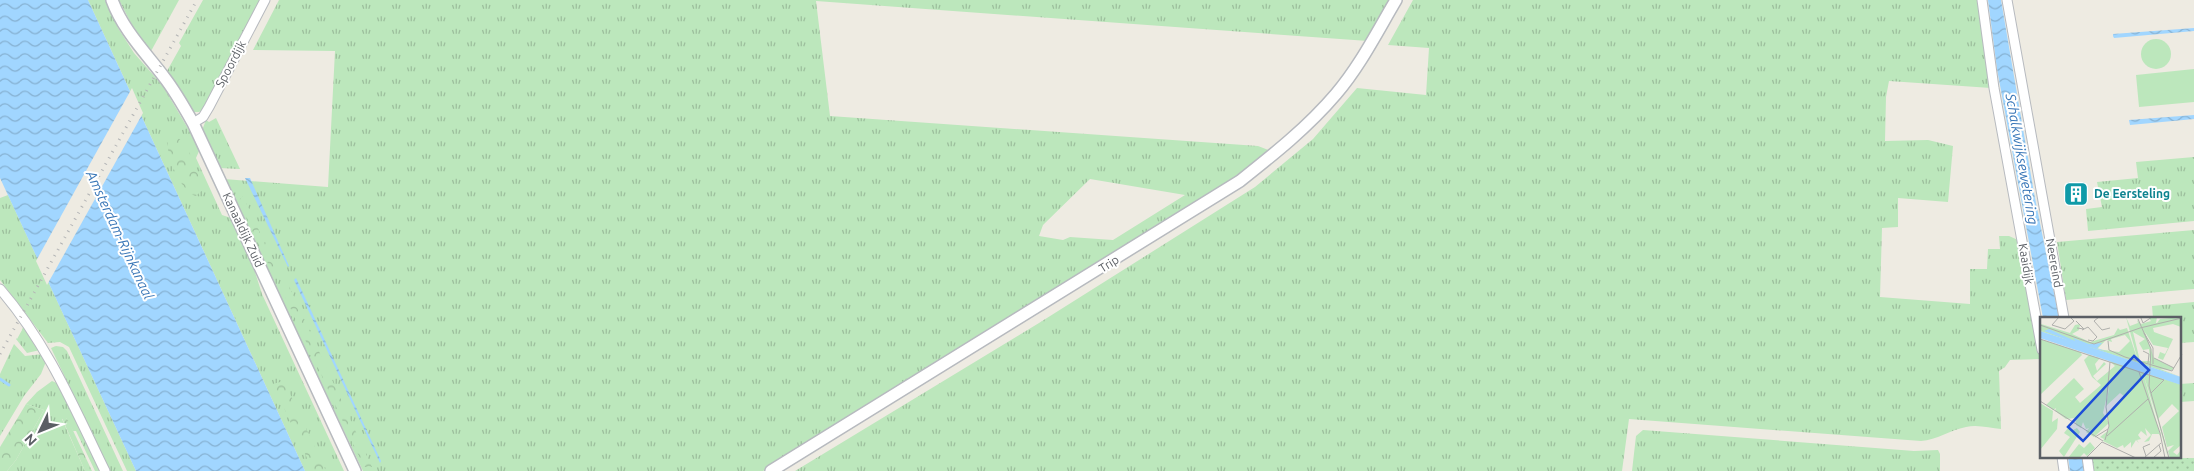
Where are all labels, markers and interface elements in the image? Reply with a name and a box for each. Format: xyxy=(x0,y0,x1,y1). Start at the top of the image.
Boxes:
street label: Spoordijk xyxy=(213,38,248,89)
water label: Schalkwijksewetering xyxy=(2002,91,2041,226)
water label: Amsterdam-Rijnkanaal xyxy=(83,167,157,302)
building icon: De Eersteling xyxy=(2063,181,2089,207)
place label: De Eersteling xyxy=(2094,187,2170,200)
street label: Kanaaldijk Zuid xyxy=(220,190,266,269)
street label: Neereind xyxy=(2044,237,2065,289)
street label: Kaaidijk xyxy=(2016,242,2036,285)
street label: Trip xyxy=(1096,253,1121,275)
inset map xyxy=(2040,317,2182,458)
north arrow xyxy=(15,406,65,456)
text: N xyxy=(21,431,40,449)

